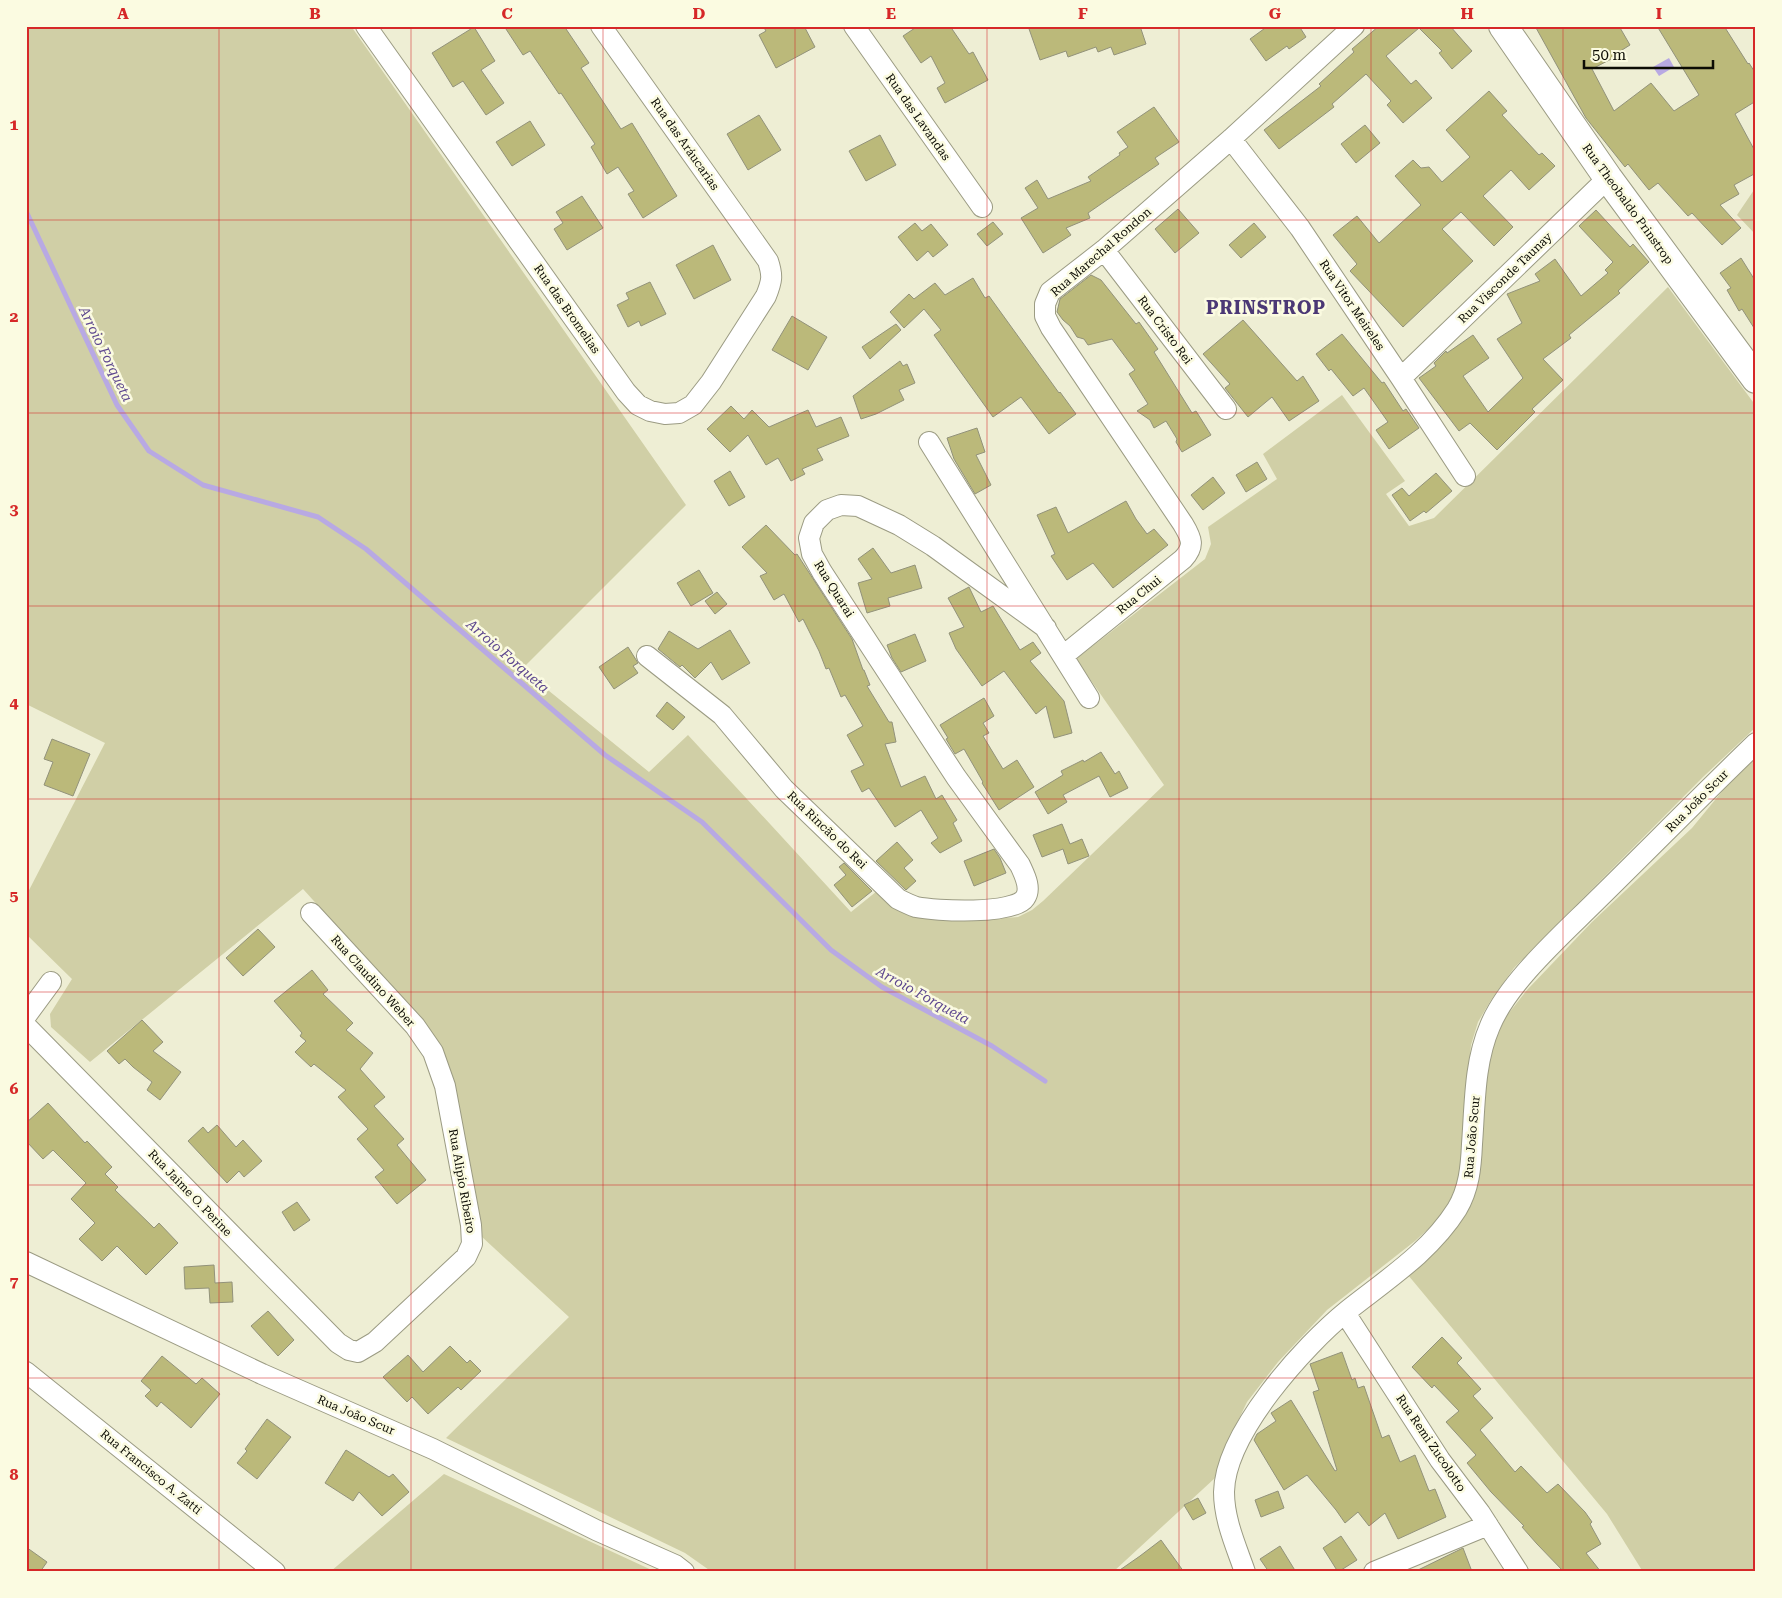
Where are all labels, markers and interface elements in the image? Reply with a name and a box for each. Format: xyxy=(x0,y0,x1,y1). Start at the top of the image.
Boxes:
text: A xyxy=(117,4,129,23)
text: B xyxy=(309,4,321,23)
text: C xyxy=(501,4,513,23)
text: D xyxy=(693,4,706,23)
text: E xyxy=(886,4,896,23)
text: F xyxy=(1078,4,1088,23)
text: G xyxy=(1269,4,1282,23)
text: H xyxy=(1460,4,1474,23)
text: I xyxy=(1656,4,1662,23)
scale bar xyxy=(1584,38,1713,70)
text: 50 m xyxy=(1592,46,1627,64)
street label: Rua das Lavandas xyxy=(883,71,953,163)
street label: Rua das Aráucarias xyxy=(648,95,722,193)
text: 1 xyxy=(10,115,19,134)
street label: Rua Theobaldo Prinstrop xyxy=(1580,141,1676,267)
street label: Rua Marechal Rondon xyxy=(1048,204,1154,299)
street label: Rua Visconde Taunay xyxy=(1455,229,1555,326)
street label: Rua Vitor Meireles xyxy=(1317,257,1388,353)
street label: Rua das Bromelias xyxy=(531,262,603,356)
street label: Rua Cristo Rei xyxy=(1135,293,1195,367)
district label: PRINSTROP xyxy=(1206,297,1326,318)
water label: Arroio Forqueta xyxy=(76,303,136,404)
text: 2 xyxy=(10,307,19,326)
text: 3 xyxy=(10,500,19,519)
street label: Rua Quarai xyxy=(811,558,857,620)
street label: Rua Chui xyxy=(1114,573,1164,617)
water label: Arroio Forqueta xyxy=(463,615,552,696)
text: 4 xyxy=(10,693,19,712)
street label: Rua João Scur xyxy=(1663,767,1731,835)
street label: Rua Rincão do Rei xyxy=(784,788,870,872)
text: 5 xyxy=(10,886,19,905)
street label: Rua Claudino Weber xyxy=(328,932,418,1030)
water label: Arroio Forqueta xyxy=(873,962,972,1027)
text: 6 xyxy=(10,1079,19,1098)
street label: Rua João Scur xyxy=(1461,1095,1483,1179)
street label: Rua Alipio Ribeiro xyxy=(446,1128,478,1234)
street label: Rua Jaime O. Perine xyxy=(145,1147,235,1239)
text: 7 xyxy=(10,1272,19,1291)
street label: Rua João Scur xyxy=(315,1392,397,1438)
street label: Rua Remi Zucolotto xyxy=(1393,1392,1469,1494)
street label: Rua Francisco A. Zatti xyxy=(97,1427,205,1517)
text: 8 xyxy=(10,1465,19,1484)

